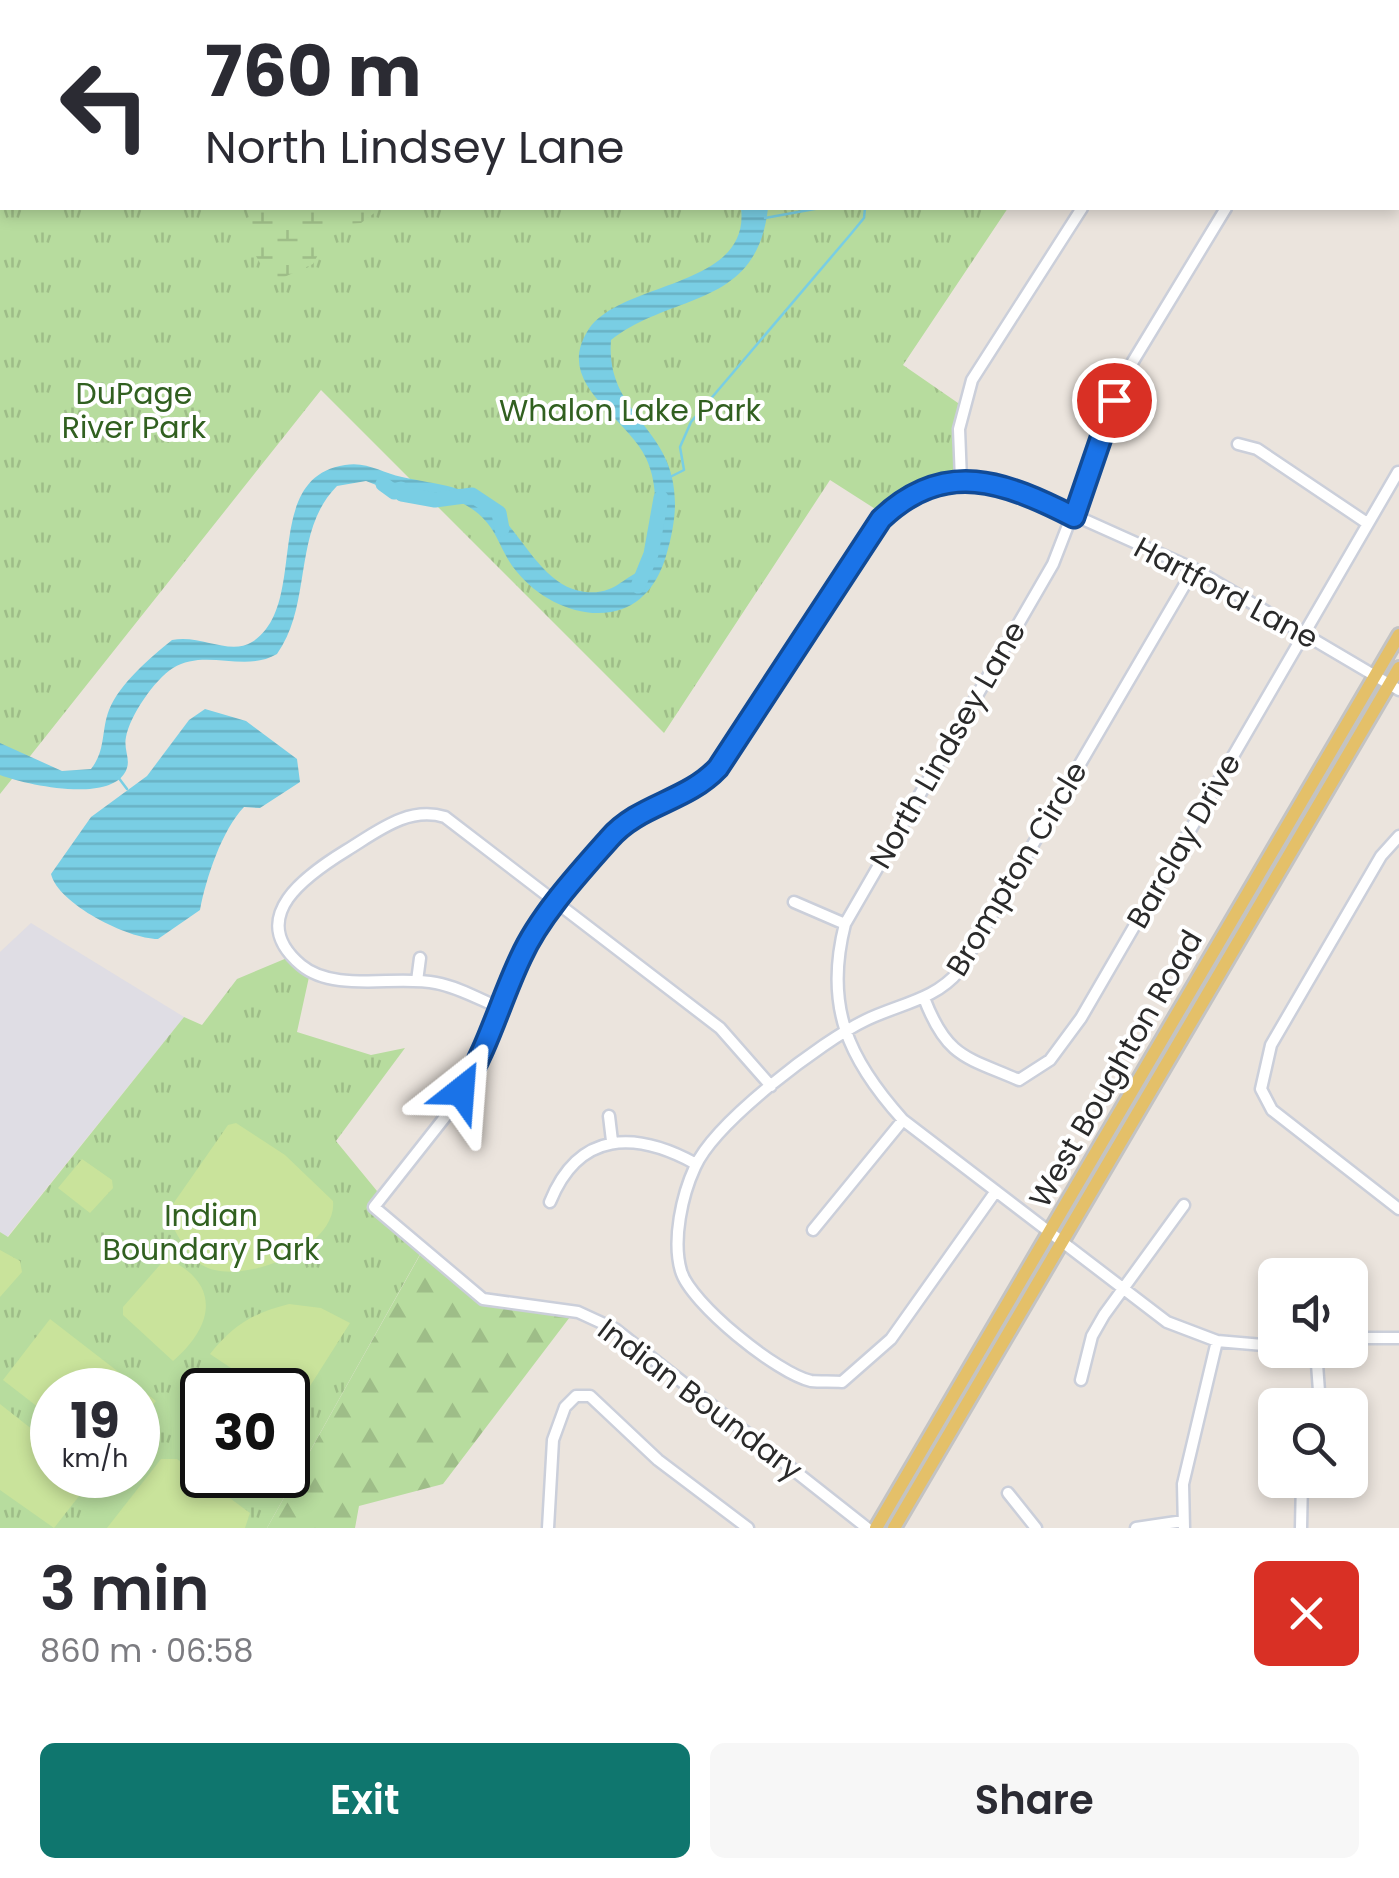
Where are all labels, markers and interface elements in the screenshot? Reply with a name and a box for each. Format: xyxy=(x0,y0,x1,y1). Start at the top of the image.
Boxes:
text: 760 m xyxy=(205,22,422,121)
icon: left xyxy=(40,40,170,170)
text: North Lindsey Lane xyxy=(205,116,624,179)
pin xyxy=(1072,358,1157,443)
park label: DuPage River Park xyxy=(62,372,207,449)
icon: arrive xyxy=(1087,373,1142,428)
park label: Whalon Lake Park xyxy=(499,389,762,432)
street label: Hartford Lane xyxy=(1127,526,1326,659)
street label: North Lindsey Lane xyxy=(859,613,1036,877)
street label: Barclay Drive xyxy=(1116,745,1251,936)
street label: Brompton Circle xyxy=(936,753,1098,984)
street label: West Boughton Road xyxy=(1018,922,1213,1215)
position arrow xyxy=(409,1039,513,1143)
park label: Indian Boundary Park xyxy=(103,1194,320,1271)
map controls xyxy=(1258,1258,1368,1498)
button: sound xyxy=(1258,1258,1368,1368)
street label: Indian Boundary xyxy=(589,1308,812,1491)
speed limit sign: 30 xyxy=(180,1368,310,1498)
text: 19 xyxy=(70,1385,120,1456)
button: search xyxy=(1258,1388,1368,1498)
text: km/h xyxy=(62,1441,128,1476)
text: 3 min xyxy=(40,1547,209,1631)
button: close xyxy=(1254,1561,1359,1666)
text: 860 m · 06:58 xyxy=(40,1628,254,1673)
button: Exit xyxy=(40,1743,690,1858)
button: Share xyxy=(710,1743,1359,1858)

